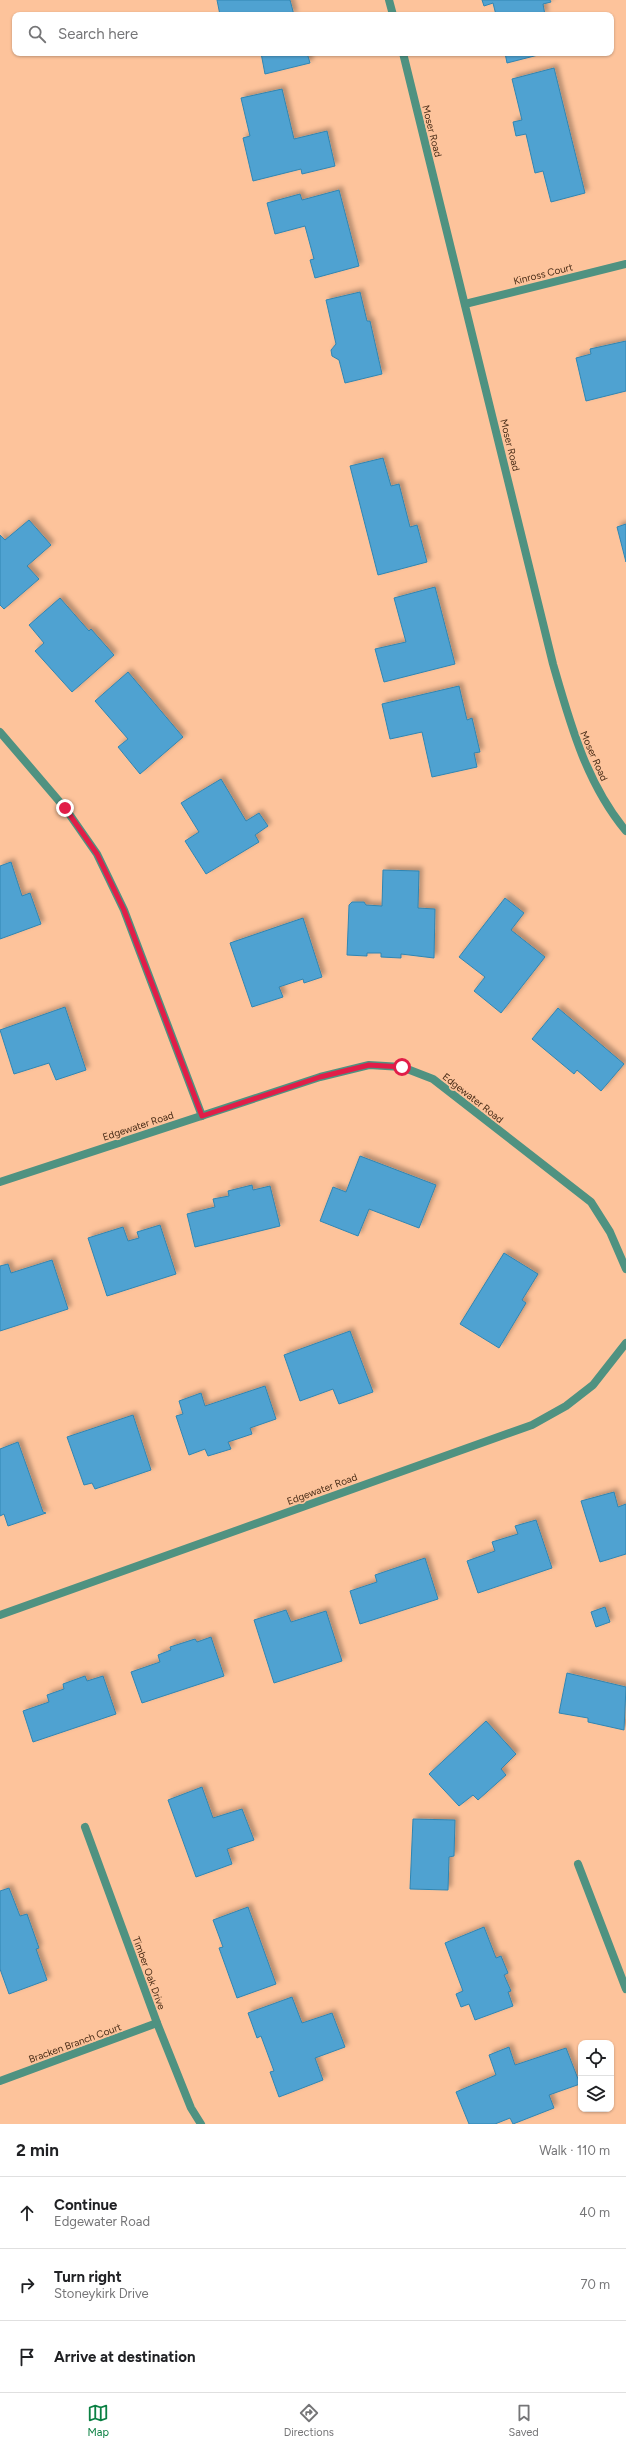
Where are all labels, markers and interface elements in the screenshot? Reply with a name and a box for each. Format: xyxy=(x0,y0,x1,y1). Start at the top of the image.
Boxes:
search box xyxy=(12,12,614,56)
icon: search xyxy=(26,23,48,45)
text: Search here xyxy=(58,25,138,43)
street label: Moser Road xyxy=(419,104,445,159)
street label: Kinross Court xyxy=(512,260,574,288)
street label: Moser Road xyxy=(497,418,523,473)
street label: Moser Road xyxy=(577,729,611,783)
route end xyxy=(56,799,74,817)
route start xyxy=(393,1058,411,1076)
street label: Edgewater Road xyxy=(440,1070,506,1126)
street label: Edgewater Road xyxy=(101,1108,175,1144)
street label: Edgewater Road xyxy=(285,1470,359,1508)
street label: Timber Oak Drive xyxy=(130,1935,168,2012)
street label: Bracken Branch Court xyxy=(27,2020,123,2066)
map controls xyxy=(578,2040,614,2112)
button: locate xyxy=(578,2040,614,2076)
button: layers xyxy=(578,2076,614,2112)
text: 2 min xyxy=(16,2140,59,2160)
text: Walk · 110 m xyxy=(539,2143,610,2158)
text: Continue xyxy=(54,2196,117,2214)
icon: ahead xyxy=(16,2202,38,2224)
text: 40 m xyxy=(579,2205,610,2220)
text: Edgewater Road xyxy=(54,2214,150,2229)
text: Turn right xyxy=(54,2268,122,2286)
icon: right xyxy=(16,2274,38,2296)
text: 70 m xyxy=(580,2277,610,2292)
text: Stoneykirk Drive xyxy=(54,2286,149,2301)
icon: arrive xyxy=(16,2346,38,2368)
text: Arrive at destination xyxy=(54,2348,195,2366)
tab: Map xyxy=(87,2402,109,2439)
tab: Directions xyxy=(284,2402,334,2439)
tab: Saved xyxy=(508,2402,539,2439)

